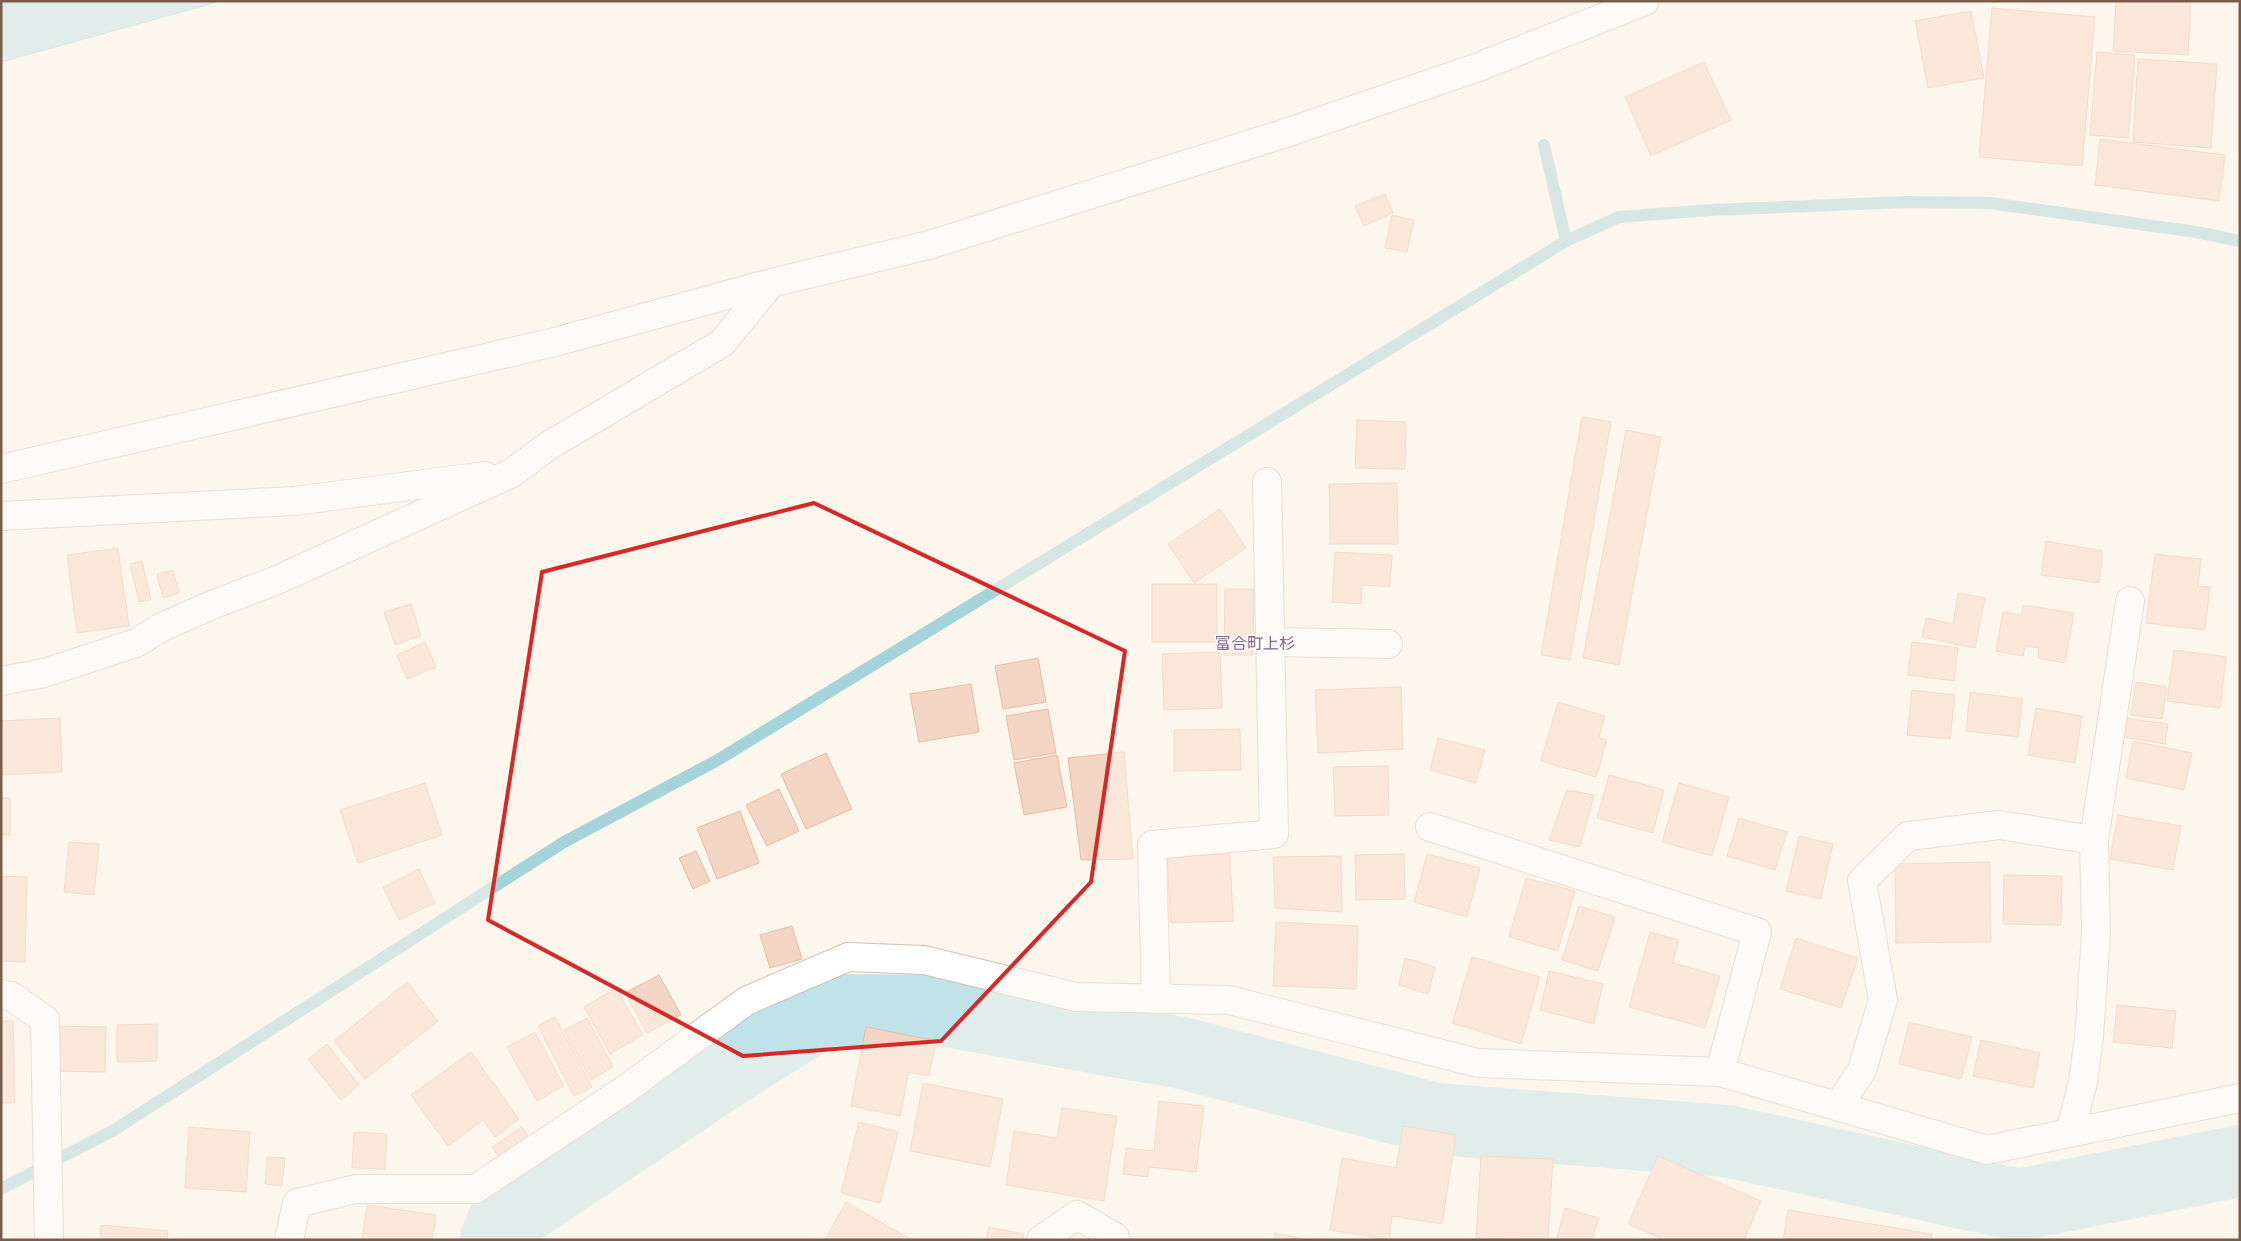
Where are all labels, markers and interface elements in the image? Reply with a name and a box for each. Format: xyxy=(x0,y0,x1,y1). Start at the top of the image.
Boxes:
district label: 富合町上杉 xyxy=(1215,634,1295,653)

